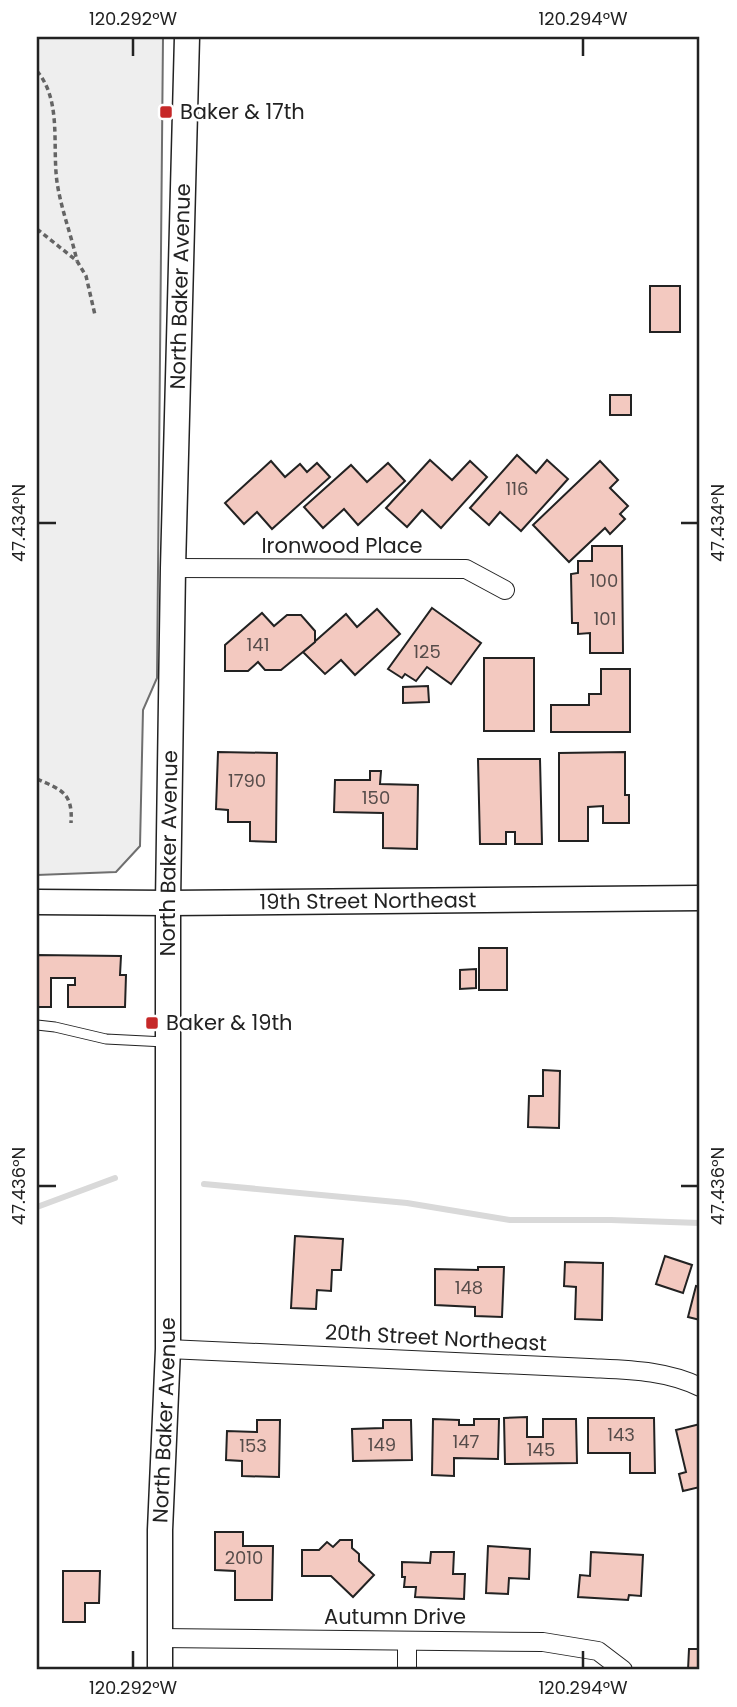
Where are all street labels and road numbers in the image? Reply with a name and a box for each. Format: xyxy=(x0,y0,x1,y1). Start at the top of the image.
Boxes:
street label: North Baker Avenue xyxy=(163,183,197,390)
street label: Ironwood Place xyxy=(261,531,423,560)
street label: North Baker Avenue xyxy=(153,750,184,956)
street label: 19th Street Northeast xyxy=(259,885,477,916)
street label: North Baker Avenue xyxy=(145,1317,182,1524)
street label: 20th Street Northeast xyxy=(324,1317,548,1358)
street label: Autumn Drive xyxy=(324,1602,466,1631)

